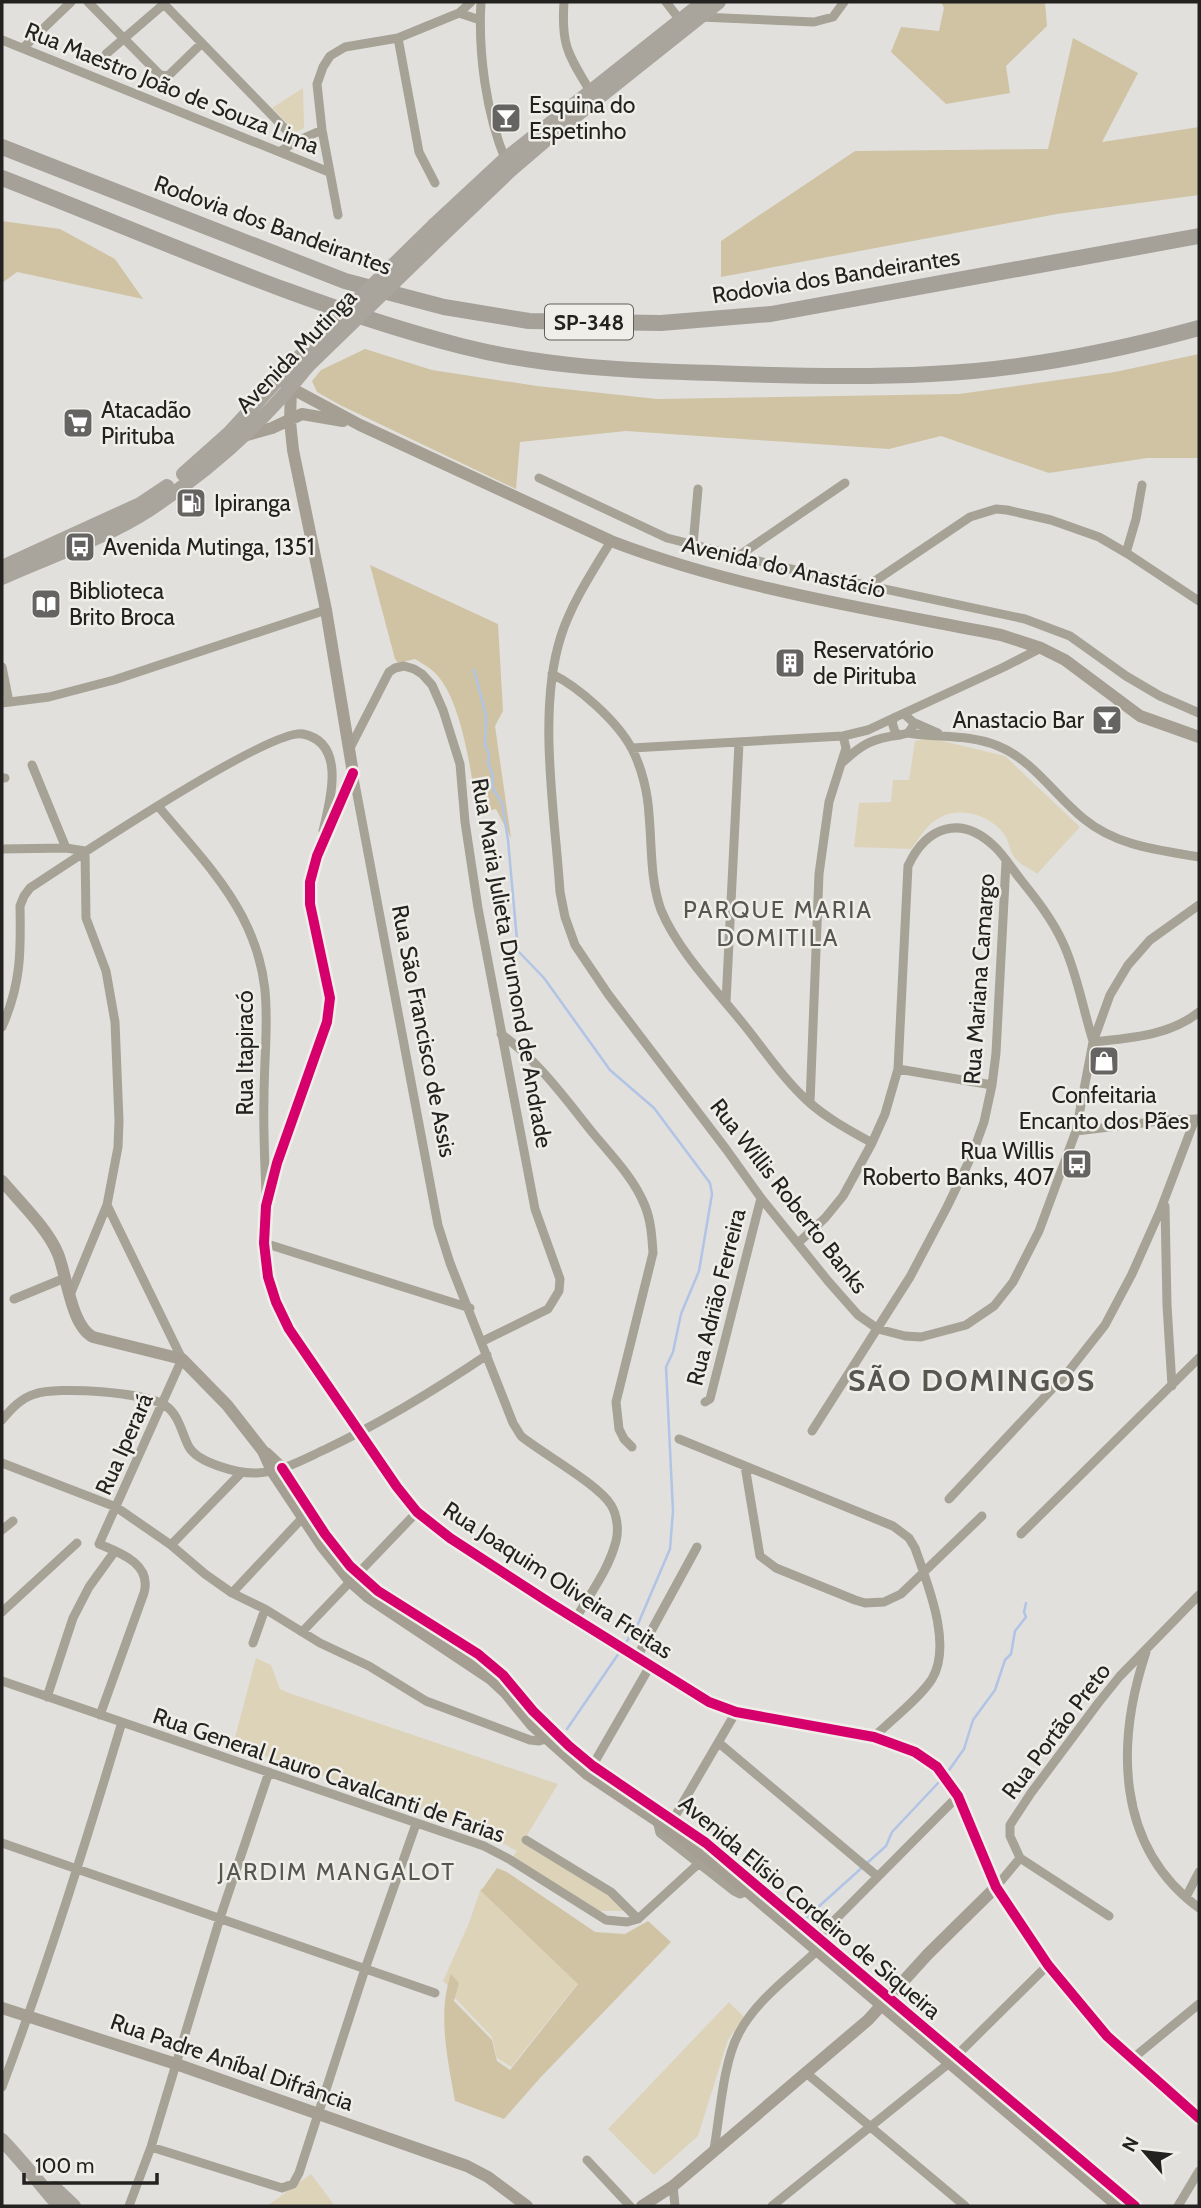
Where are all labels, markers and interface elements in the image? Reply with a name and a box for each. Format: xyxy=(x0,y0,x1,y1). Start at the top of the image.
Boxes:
street label: Rua Maestro João de Souza Lima xyxy=(21,16,323,160)
place label: Esquina do Espetinho xyxy=(529,91,635,145)
bar icon: Esquina do Espetinho xyxy=(489,101,523,135)
street label: Rodovia dos Bandeirantes xyxy=(150,169,396,281)
street label: Rodovia dos Bandeirantes xyxy=(710,243,962,309)
street label: Avenida Mutinga xyxy=(230,283,362,419)
road number: SP-348 xyxy=(545,304,633,340)
place label: Atacadão Pirituba xyxy=(101,396,191,450)
supermarket icon: Atacadão Pirituba xyxy=(61,406,95,440)
fuel station icon: Ipiranga xyxy=(174,486,208,520)
place label: Ipiranga xyxy=(214,489,291,517)
bus stop icon: Avenida Mutinga, 1351 xyxy=(63,530,97,564)
street label: Avenida do Anastácio xyxy=(680,530,888,604)
place label: Avenida Mutinga, 1351 xyxy=(103,533,314,561)
place label: Biblioteca Brito Broca xyxy=(69,577,175,631)
library icon: Biblioteca Brito Broca xyxy=(29,587,63,621)
place label: Reservatório de Pirituba xyxy=(813,636,934,690)
building icon: Reservatório de Pirituba xyxy=(773,646,807,680)
bar icon: Anastacio Bar xyxy=(1090,703,1124,737)
place label: Anastacio Bar xyxy=(952,706,1085,734)
street label: Rua Maria Julieta Drumond de Andrade xyxy=(466,776,558,1150)
street label: Rua Mariana Camargo xyxy=(958,873,1000,1085)
district label: PARQUE MARIA DOMITILA xyxy=(683,895,873,952)
street label: Rua São Francisco de Assis xyxy=(386,902,462,1160)
street label: Rua Itapiracó xyxy=(231,990,259,1116)
shop icon: Confeitaria Encanto dos Pães xyxy=(1087,1044,1121,1078)
place label: Confeitaria Encanto dos Pães xyxy=(1019,1081,1189,1135)
street label: Rua Willis Roberto Banks xyxy=(704,1093,874,1299)
place label: Rua Willis Roberto Banks, 407 xyxy=(862,1137,1054,1191)
bus stop icon: Rua Willis Roberto Banks, 407 xyxy=(1060,1147,1094,1181)
street label: Rua Adrião Ferreira xyxy=(680,1206,752,1388)
district label: SÃO DOMINGOS xyxy=(848,1362,1096,1399)
street label: Rua Iperará xyxy=(89,1389,159,1499)
street label: Rua Joaquim Oliveira Freitas xyxy=(438,1495,678,1665)
street label: Rua Portão Preto xyxy=(996,1657,1116,1805)
street label: Rua General Lauro Cavalcanti de Farias xyxy=(149,1701,509,1849)
street label: Avenida Elísio Cordeiro de Siqueira xyxy=(673,1789,947,2025)
district label: JARDIM MANGALOT xyxy=(217,1857,456,1886)
street label: Rua Padre Aníbal Difrância xyxy=(107,2007,357,2117)
north arrow xyxy=(1110,2117,1180,2187)
text: N xyxy=(1117,2133,1144,2156)
scale bar xyxy=(24,2142,158,2186)
text: 100 m xyxy=(35,2153,94,2178)

